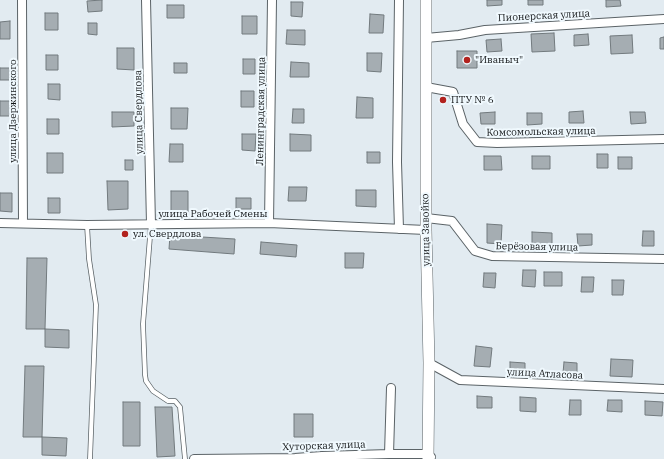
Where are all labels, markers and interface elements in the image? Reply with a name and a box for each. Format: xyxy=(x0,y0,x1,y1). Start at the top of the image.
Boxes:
street label: Пионерская улица xyxy=(498,8,590,24)
place label: "Иваныч" xyxy=(475,54,523,66)
marker: "Иваныч" xyxy=(462,55,472,65)
street label: Ленинградская улица xyxy=(254,57,268,165)
street label: улица Дзержинского xyxy=(7,59,19,163)
street label: улица Свердлова xyxy=(132,70,146,154)
place label: ПТУ № 6 xyxy=(451,94,494,106)
marker: ПТУ № 6 xyxy=(438,95,448,105)
street label: Комсомольская улица xyxy=(486,125,596,139)
street label: улица Завойко xyxy=(419,194,433,266)
street label: улица Рабочей Смены xyxy=(158,208,268,220)
place label: ул. Свердлова xyxy=(133,228,201,240)
marker: ул. Свердлова xyxy=(120,229,130,239)
street label: Берёзовая улица xyxy=(496,240,578,254)
street label: улица Атласова xyxy=(506,366,584,382)
street label: Хуторская улица xyxy=(282,439,366,453)

